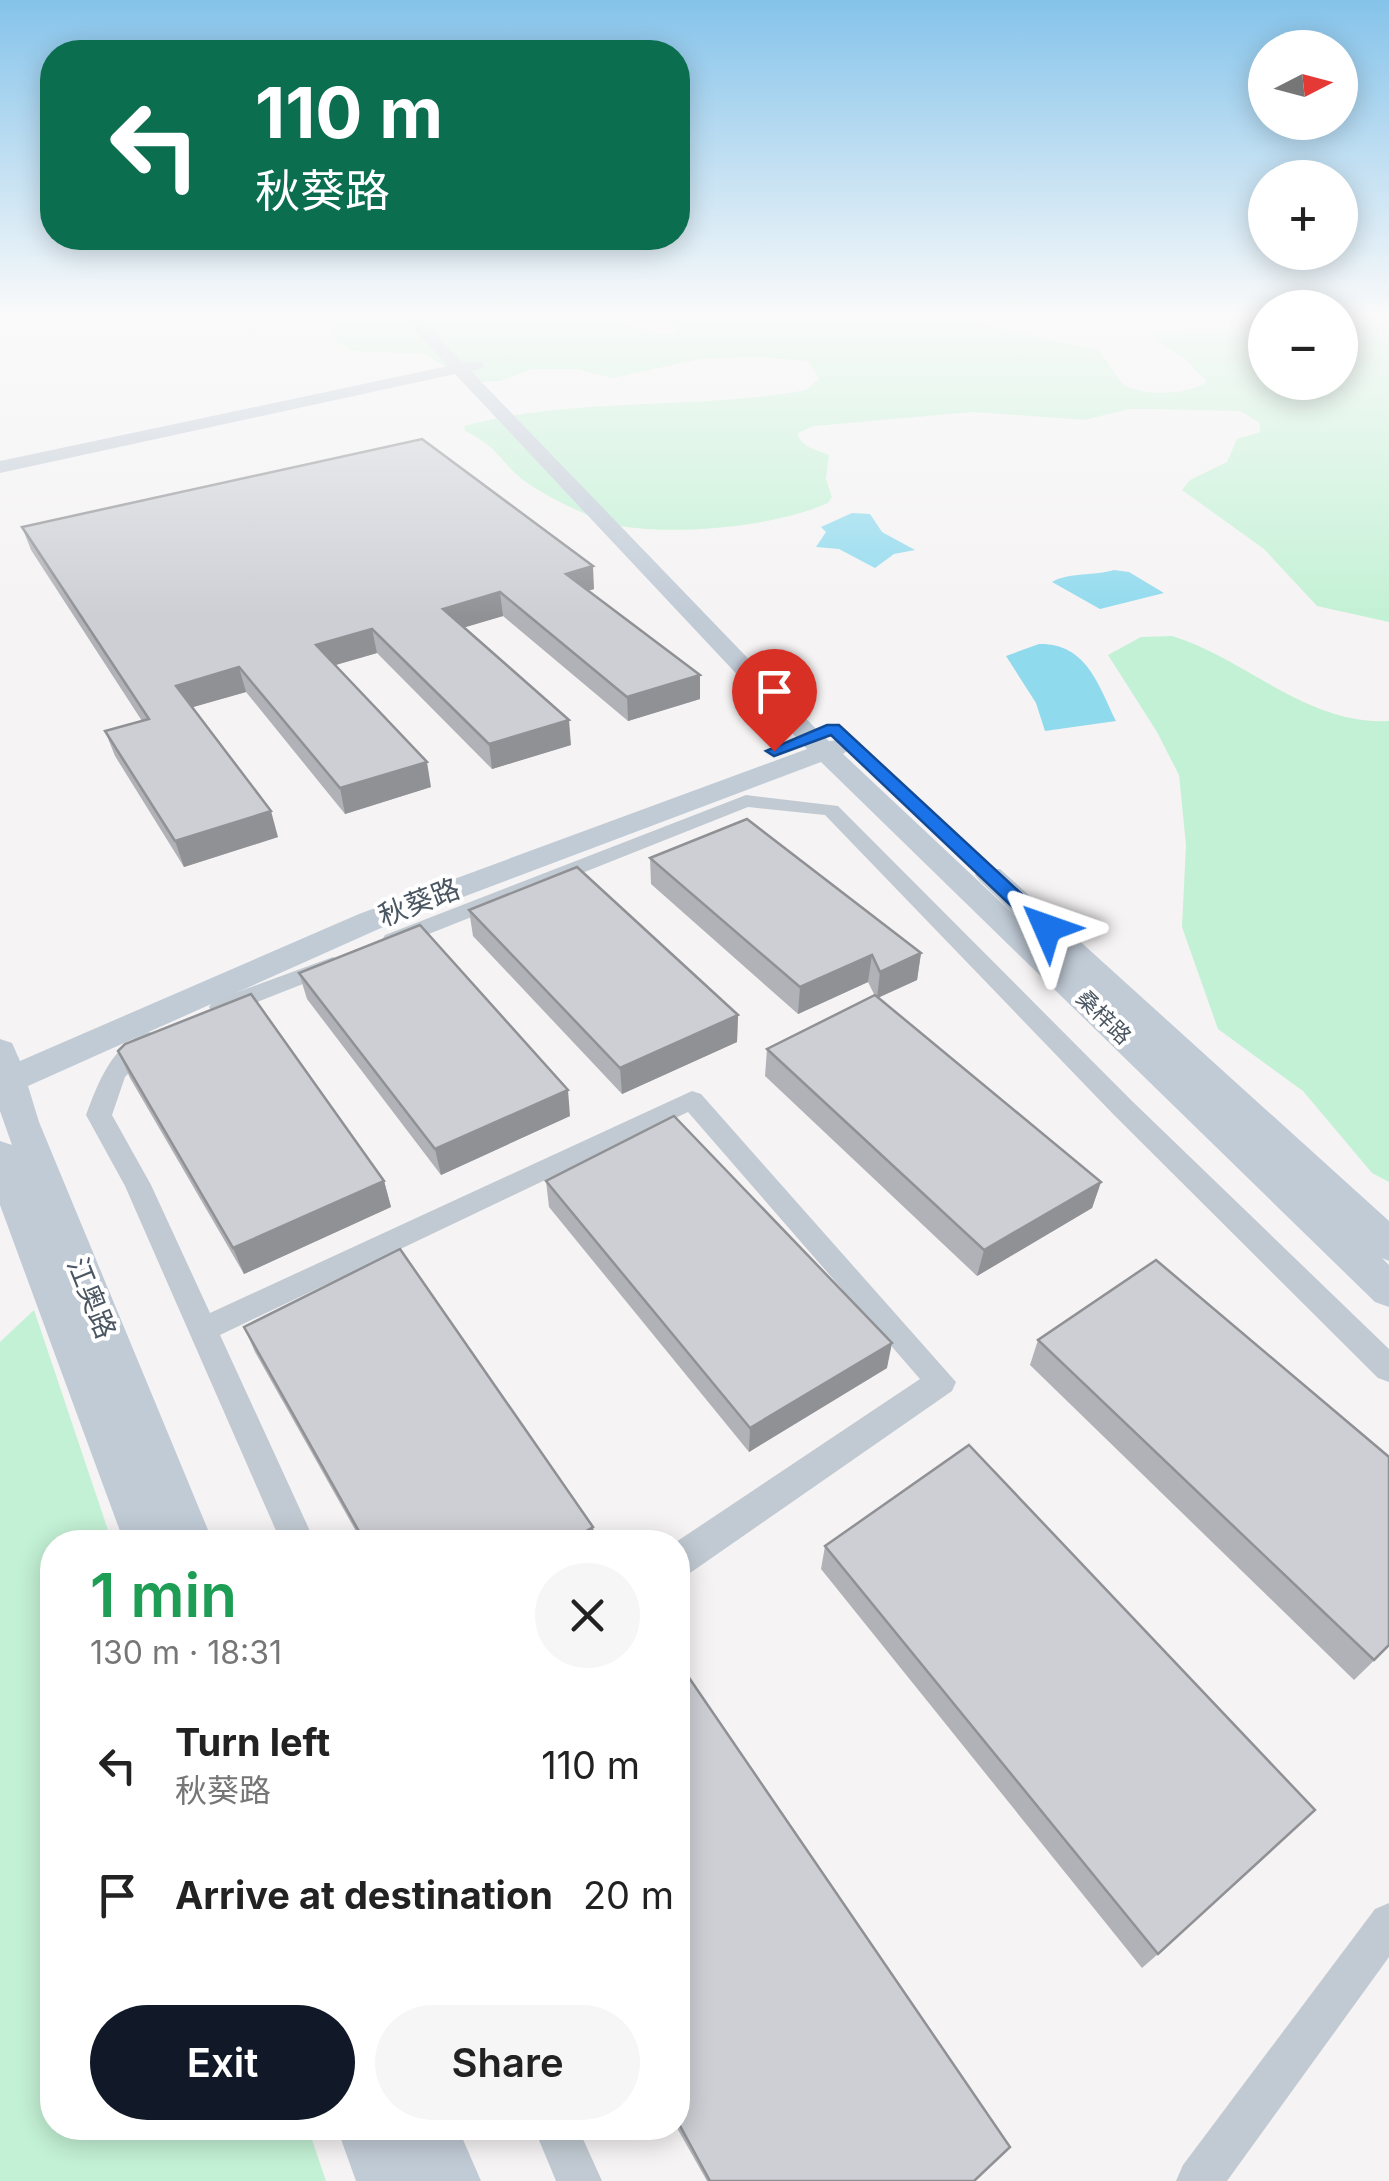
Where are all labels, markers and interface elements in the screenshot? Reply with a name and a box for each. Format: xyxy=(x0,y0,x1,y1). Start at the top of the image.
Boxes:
north arrow xyxy=(1248,30,1358,140)
map controls xyxy=(1248,30,1358,400)
text: 110 m xyxy=(255,70,443,155)
icon: left xyxy=(90,80,220,210)
button: + xyxy=(1248,160,1358,270)
text: 秋葵路 xyxy=(255,163,390,218)
button: − xyxy=(1248,290,1358,400)
pin xyxy=(732,649,817,752)
icon: arrive xyxy=(747,664,802,719)
street label: 秋葵路 xyxy=(374,871,464,933)
position arrow xyxy=(995,876,1099,980)
street label: 桑梓路 xyxy=(1071,985,1137,1049)
street label: 江奥路 xyxy=(61,1253,123,1343)
text: 1 min xyxy=(90,1559,237,1631)
button: close xyxy=(535,1563,640,1668)
text: 130 m · 18:31 xyxy=(90,1633,282,1672)
text: Turn left xyxy=(175,1719,330,1765)
icon: left xyxy=(90,1738,145,1793)
text: 110 m xyxy=(541,1742,640,1788)
text: 秋葵路 xyxy=(175,1771,271,1810)
icon: arrive xyxy=(90,1868,145,1923)
text: Arrive at destination xyxy=(175,1872,553,1918)
text: 20 m xyxy=(583,1872,674,1918)
button: Exit xyxy=(90,2005,355,2120)
button: Share xyxy=(375,2005,640,2120)

